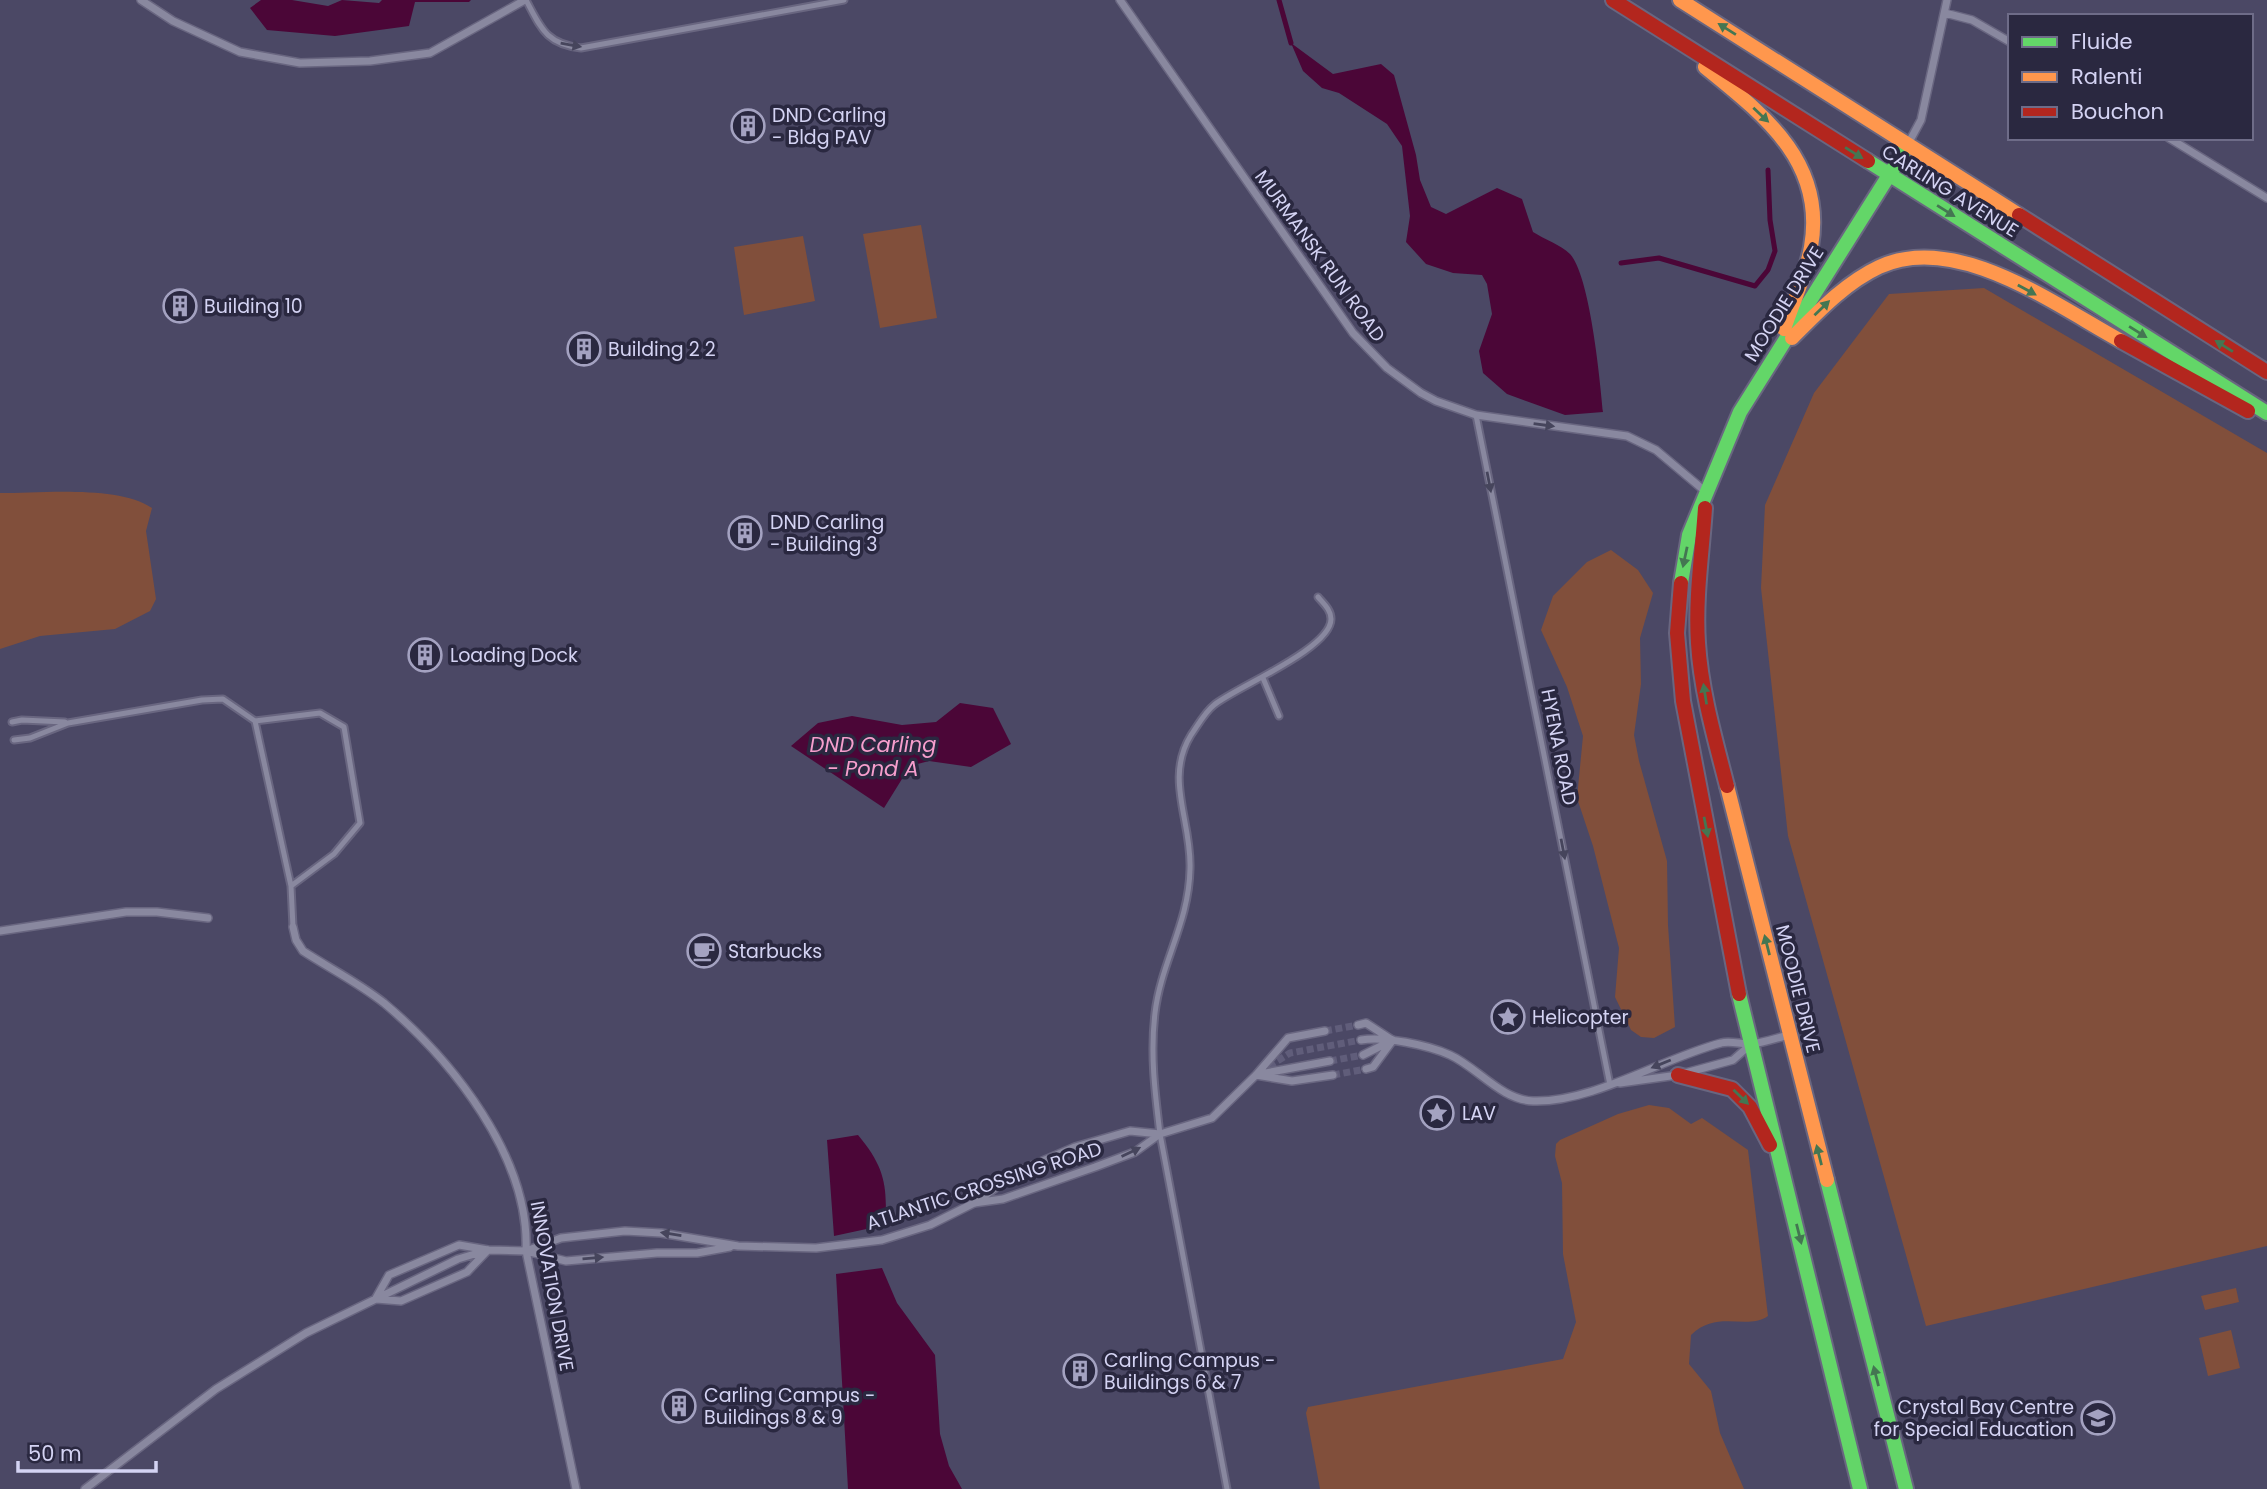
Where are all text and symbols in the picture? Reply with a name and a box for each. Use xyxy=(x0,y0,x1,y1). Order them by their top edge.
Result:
legend xyxy=(2008,14,2253,140)
one-way arrow xyxy=(1717,23,1736,36)
text: Fluide xyxy=(2071,27,2133,56)
one-way arrow xyxy=(560,40,582,51)
text: Ralenti xyxy=(2071,62,2142,91)
text: Bouchon xyxy=(2071,97,2164,126)
place label: DND Carling - Bldg PAV xyxy=(772,102,886,151)
one-way arrow xyxy=(1752,106,1769,122)
building icon: DND Carling - Bldg PAV xyxy=(729,107,767,145)
street label: CARLING AVENUE xyxy=(1877,138,2023,244)
one-way arrow xyxy=(1845,146,1863,160)
street label: MURMANSK RUN ROAD xyxy=(1248,165,1392,347)
one-way arrow xyxy=(1936,205,1955,218)
street label: MOODIE DRIVE xyxy=(1738,241,1830,367)
one-way arrow xyxy=(2017,284,2037,296)
building icon: Building 10 xyxy=(161,287,199,325)
place label: Building 10 xyxy=(204,293,303,320)
one-way arrow xyxy=(1813,301,1830,317)
one-way arrow xyxy=(2129,326,2148,339)
building icon: Building 2 2 xyxy=(565,330,603,368)
place label: Building 2 2 xyxy=(608,336,716,363)
one-way arrow xyxy=(2215,340,2234,353)
one-way arrow xyxy=(1533,419,1555,430)
one-way arrow xyxy=(1484,471,1495,493)
place label: DND Carling - Building 3 xyxy=(770,509,884,558)
building icon: DND Carling - Building 3 xyxy=(726,514,764,552)
one-way arrow xyxy=(1679,546,1690,568)
building icon: Loading Dock xyxy=(406,636,444,674)
place label: Loading Dock xyxy=(450,642,578,669)
one-way arrow xyxy=(1699,683,1710,705)
street label: HYENA ROAD xyxy=(1534,687,1584,807)
water label: DND Carling - Pond A xyxy=(810,730,936,783)
one-way arrow xyxy=(1701,816,1712,838)
one-way arrow xyxy=(1558,838,1569,860)
street label: MOODIE DRIVE xyxy=(1769,922,1827,1056)
cafe icon: Starbucks xyxy=(685,932,723,970)
one-way arrow xyxy=(1761,933,1772,955)
place label: Starbucks xyxy=(728,938,822,965)
place icon: Helicopter xyxy=(1489,998,1527,1036)
place label: Helicopter xyxy=(1532,1004,1629,1031)
one-way arrow xyxy=(1651,1058,1672,1069)
one-way arrow xyxy=(1732,1089,1749,1105)
place icon: LAV xyxy=(1418,1094,1456,1132)
place label: LAV xyxy=(1462,1100,1496,1127)
street label: ATLANTIC CROSSING ROAD xyxy=(863,1135,1105,1237)
one-way arrow xyxy=(1813,1144,1824,1166)
one-way arrow xyxy=(1122,1146,1142,1158)
street label: INNOVATION DRIVE xyxy=(524,1199,580,1373)
one-way arrow xyxy=(1794,1223,1805,1245)
one-way arrow xyxy=(660,1228,682,1239)
one-way arrow xyxy=(582,1252,604,1263)
place label: Carling Campus - Buildings 6 & 7 xyxy=(1104,1347,1276,1396)
building icon: Carling Campus - Buildings 6 & 7 xyxy=(1061,1352,1099,1390)
one-way arrow xyxy=(1870,1365,1881,1387)
place label: Carling Campus - Buildings 8 & 9 xyxy=(704,1382,876,1431)
building icon: Carling Campus - Buildings 8 & 9 xyxy=(660,1387,698,1425)
place label: Crystal Bay Centre for Special Education xyxy=(1874,1394,2074,1443)
school or university icon: Crystal Bay Centre for Special Education xyxy=(2079,1399,2117,1437)
scale bar xyxy=(18,1430,156,1474)
text: 50 m xyxy=(28,1439,82,1468)

